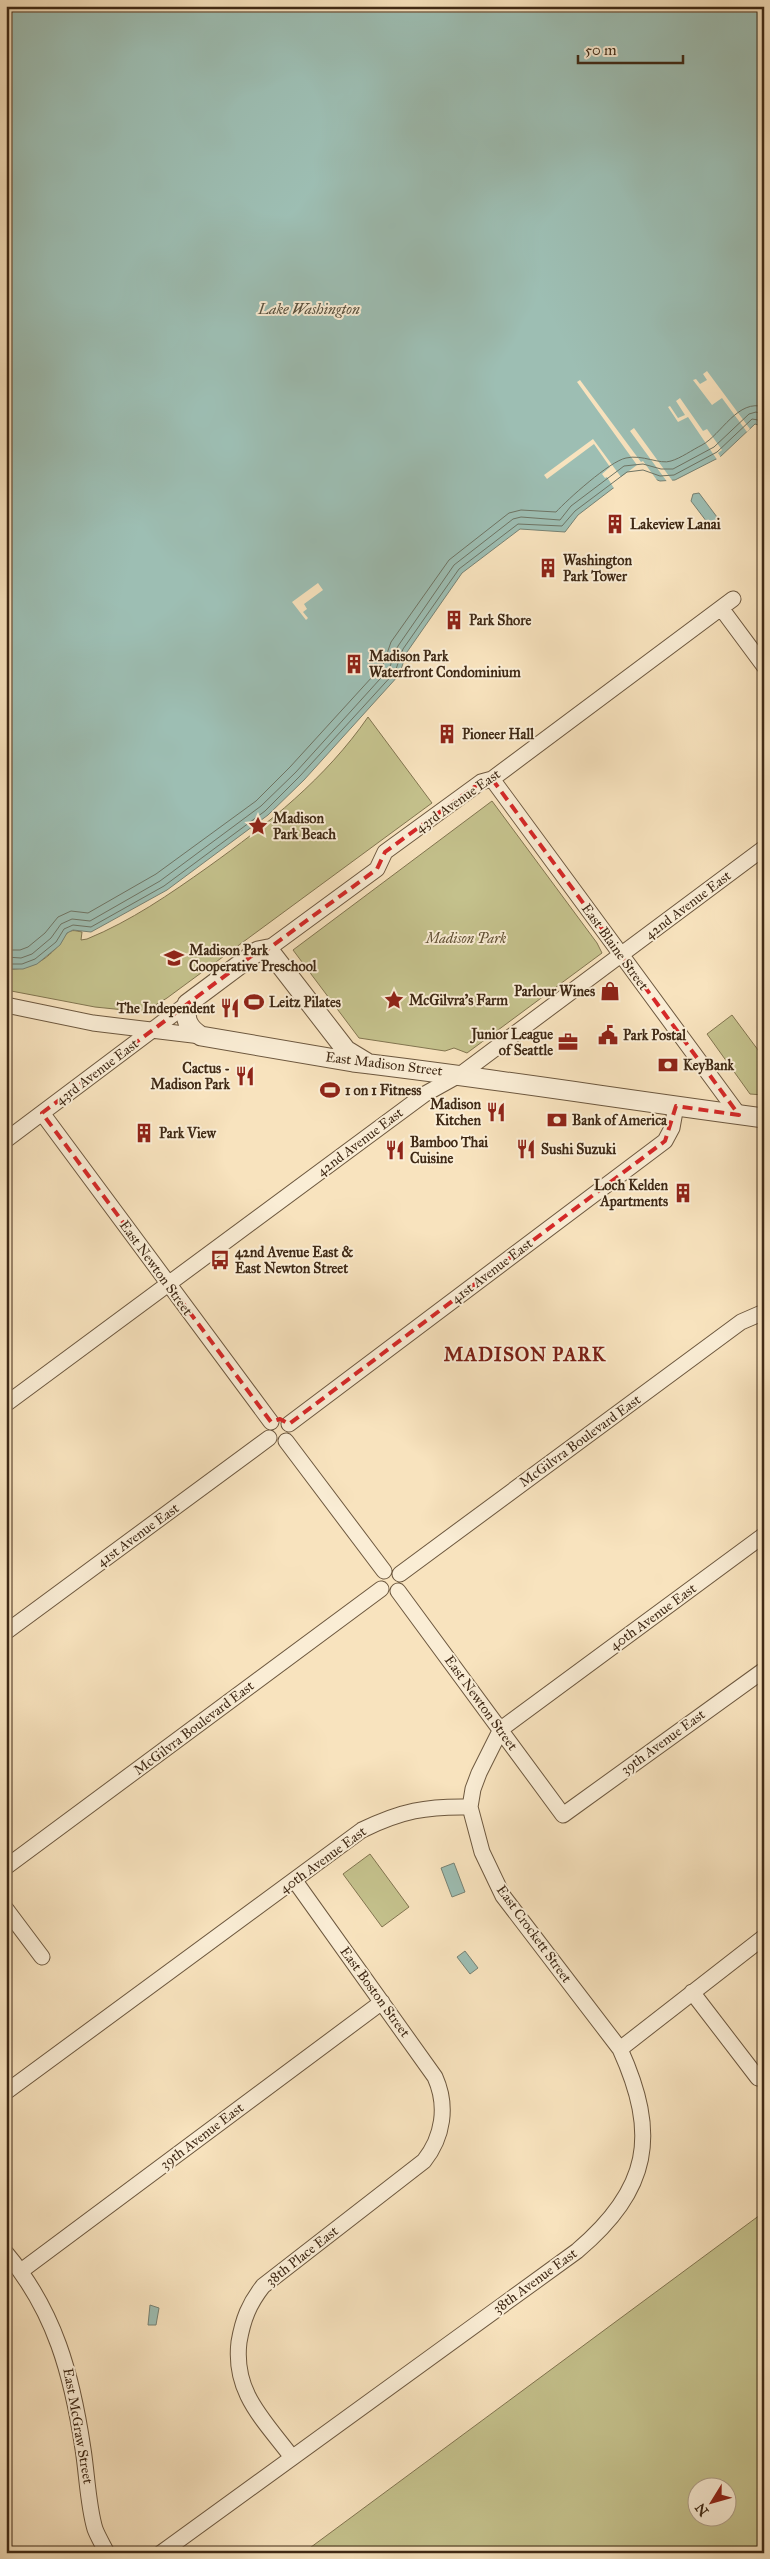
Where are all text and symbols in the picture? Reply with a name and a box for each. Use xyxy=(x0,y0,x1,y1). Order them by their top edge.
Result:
scale bar xyxy=(578,32,682,64)
text: 50 m xyxy=(585,41,617,59)
water label: Lake Washington xyxy=(257,300,360,318)
building icon: Lakeview Lanai xyxy=(604,513,626,535)
place label: Lakeview Lanai xyxy=(630,516,721,533)
place label: Washington Park Tower xyxy=(563,552,632,585)
building icon: Washington Park Tower xyxy=(537,557,559,579)
building icon: Park Shore xyxy=(443,609,465,631)
place label: Park Shore xyxy=(469,612,531,629)
place label: Madison Park Waterfront Condominium xyxy=(369,648,521,681)
building icon: Madison Park Waterfront Condominium xyxy=(343,653,365,675)
building icon: Pioneer Hall xyxy=(436,723,458,745)
place label: Pioneer Hall xyxy=(462,726,535,743)
street label: 43rd Avenue East xyxy=(412,765,504,837)
place label: Madison Park Beach xyxy=(273,810,336,843)
place icon: Madison Park Beach xyxy=(247,815,269,837)
street label: 42nd Avenue East xyxy=(642,867,734,943)
street label: East Blaine Street xyxy=(578,900,652,994)
park label: Madison Park xyxy=(424,930,507,947)
place label: Madison Park Cooperative Preschool xyxy=(189,942,318,976)
school or university icon: Madison Park Cooperative Preschool xyxy=(163,947,185,969)
shop icon: Parlour Wines xyxy=(599,980,621,1002)
place label: Parlour Wines xyxy=(514,983,595,1000)
place icon: McGilvra's Farm xyxy=(383,989,405,1011)
sports icon: Leitz Pilates xyxy=(243,991,265,1013)
place label: McGilvra's Farm xyxy=(409,992,508,1009)
place label: Leitz Pilates xyxy=(269,994,341,1011)
restaurant icon: The Independent xyxy=(219,997,241,1019)
place label: The Independent xyxy=(116,1000,215,1018)
public building icon: Park Postal xyxy=(597,1024,619,1046)
place label: Junior League of Seattle xyxy=(469,1026,553,1059)
place label: Park Postal xyxy=(623,1027,687,1044)
office icon: Junior League of Seattle xyxy=(557,1031,579,1053)
street label: 43rd Avenue East xyxy=(52,1035,142,1109)
street label: East Madison Street xyxy=(324,1048,444,1080)
bank icon: KeyBank xyxy=(657,1054,679,1076)
place label: KeyBank xyxy=(683,1057,735,1075)
place label: Cactus - Madison Park xyxy=(151,1060,230,1093)
restaurant icon: Cactus - Madison Park xyxy=(234,1065,256,1087)
sports icon: 1 on 1 Fitness xyxy=(319,1079,341,1101)
place label: 1 on 1 Fitness xyxy=(345,1082,421,1099)
place label: Madison Kitchen xyxy=(430,1096,481,1129)
restaurant icon: Madison Kitchen xyxy=(485,1101,507,1123)
street label: 42nd Avenue East xyxy=(314,1104,406,1180)
bank icon: Bank of America xyxy=(546,1109,568,1131)
place label: Bank of America xyxy=(572,1112,668,1129)
building icon: Park View xyxy=(133,1122,155,1144)
place label: Park View xyxy=(159,1125,217,1142)
place label: Bamboo Thai Cuisine xyxy=(410,1134,488,1167)
restaurant icon: Sushi Suzuki xyxy=(515,1138,537,1160)
restaurant icon: Bamboo Thai Cuisine xyxy=(384,1139,406,1161)
place label: Sushi Suzuki xyxy=(541,1141,616,1158)
place label: Loch Kelden Apartments xyxy=(594,1177,668,1211)
building icon: Loch Kelden Apartments xyxy=(672,1182,694,1204)
street label: East Newton Street xyxy=(116,1217,196,1319)
street label: 41st Avenue East xyxy=(448,1235,536,1307)
place label: 42nd Avenue East & East Newton Street xyxy=(235,1244,353,1277)
bus stop icon: 42nd Avenue East & East Newton Street xyxy=(209,1249,231,1271)
district label: MADISON PARK xyxy=(444,1343,607,1366)
street label: McGilvra Boulevard East xyxy=(516,1391,644,1491)
street label: 41st Avenue East xyxy=(94,1499,182,1571)
street label: 40th Avenue East xyxy=(606,1580,700,1654)
street label: East Newton Street xyxy=(441,1652,521,1754)
street label: McGilvra Boulevard East xyxy=(131,1677,257,1779)
street label: 39th Avenue East xyxy=(618,1706,708,1778)
street label: 40th Avenue East xyxy=(276,1823,370,1897)
street label: East Crockett Street xyxy=(493,1882,575,1986)
street label: East Boston Street xyxy=(336,1943,414,2041)
street label: 39th Avenue East xyxy=(157,2099,247,2173)
street label: 38th Place East xyxy=(262,2222,342,2290)
street label: 38th Avenue East xyxy=(490,2245,580,2317)
street label: East McGraw Street xyxy=(59,2367,97,2485)
north arrow xyxy=(688,2476,738,2526)
text: N xyxy=(692,2500,712,2519)

